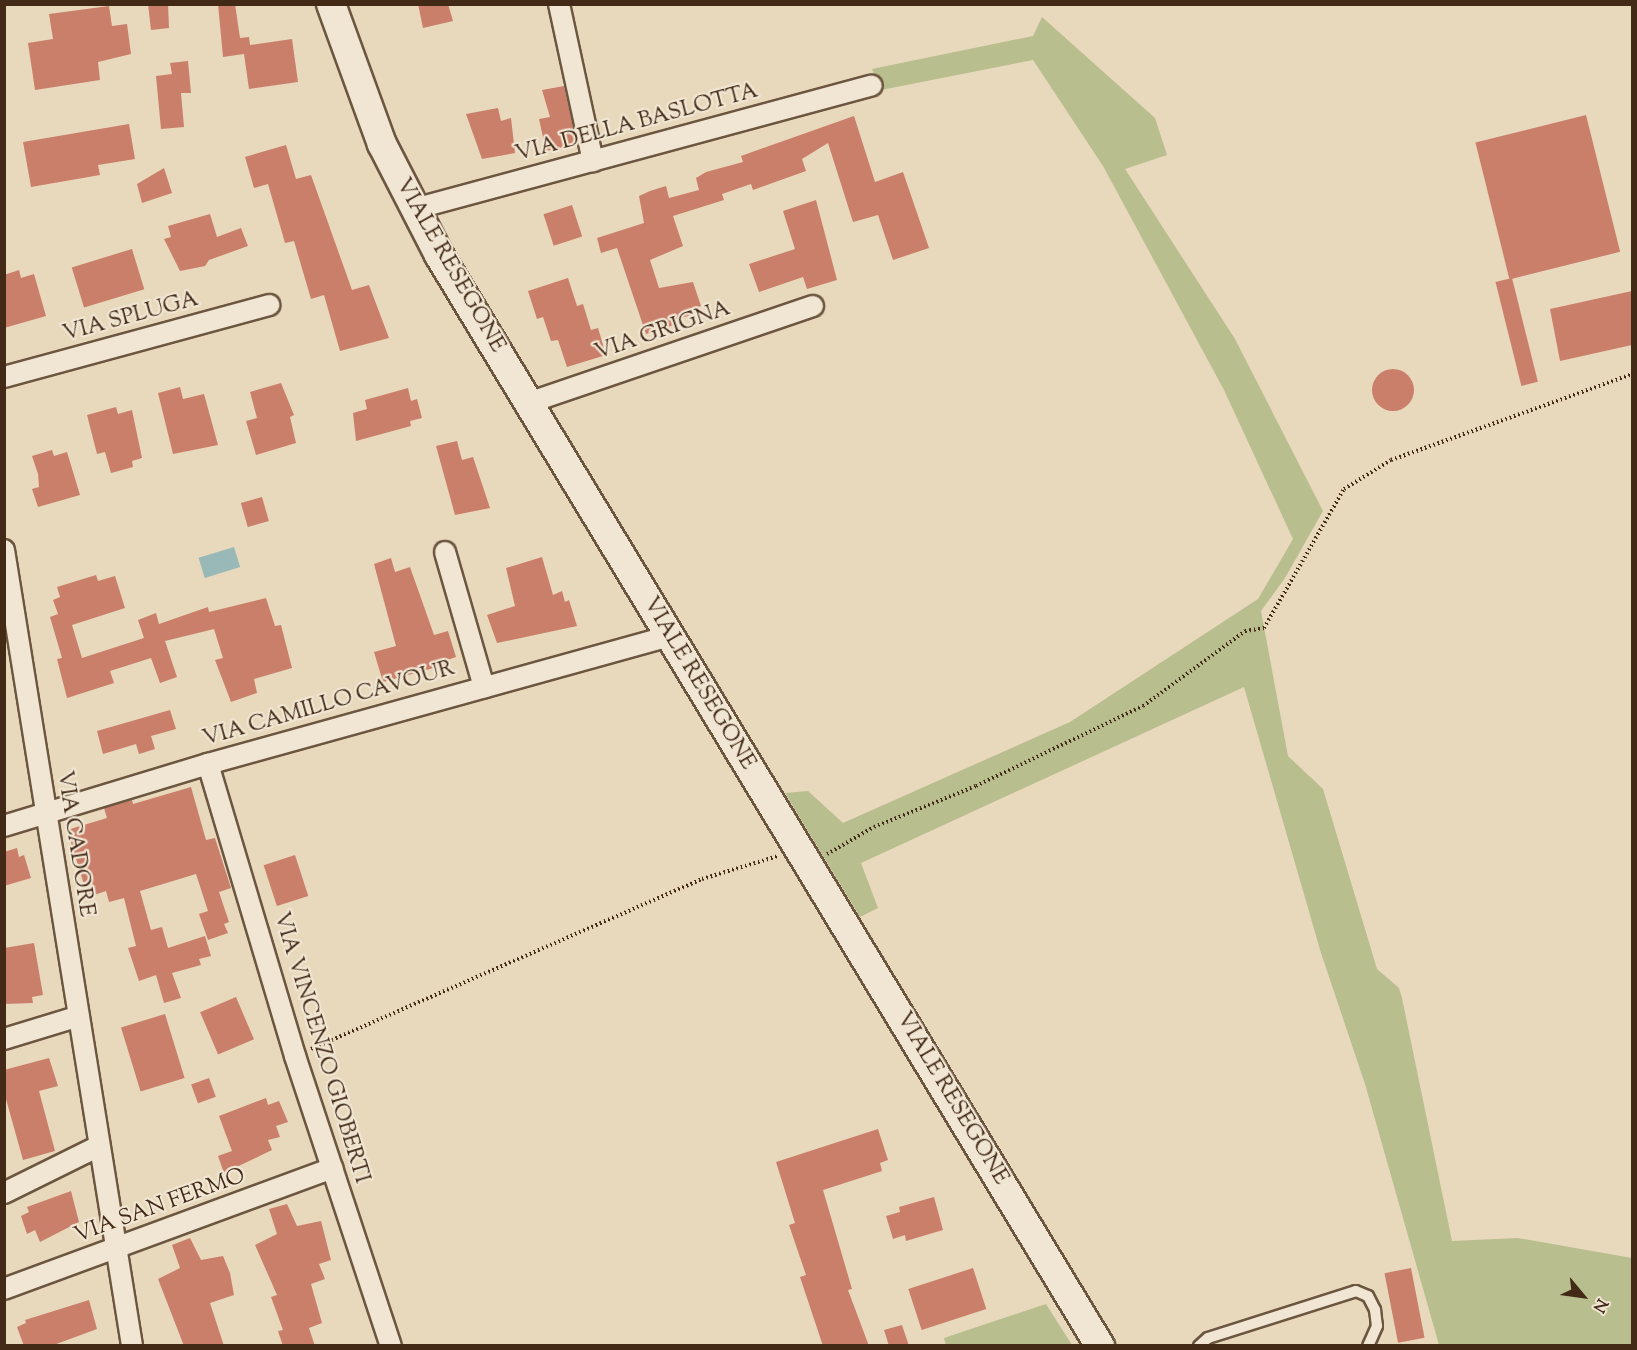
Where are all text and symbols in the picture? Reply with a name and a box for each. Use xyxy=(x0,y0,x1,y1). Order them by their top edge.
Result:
street label: VIA DELLA BASLOTTA xyxy=(513,79,761,169)
street label: VIALE RESEGONE xyxy=(388,174,510,358)
street label: VIA SPLUGA xyxy=(60,287,202,349)
street label: VIA GRIGNA xyxy=(592,296,734,368)
street label: VIALE RESEGONE xyxy=(636,593,760,775)
street label: VIA CAMILLO CAVOUR xyxy=(200,656,458,754)
street label: VIA CADORE xyxy=(49,769,99,919)
street label: VIA VINCENZO GIOBERTI xyxy=(266,909,374,1187)
street label: VIALE RESEGONE xyxy=(889,1008,1013,1190)
street label: VIA SAN FERMO xyxy=(71,1164,249,1250)
north arrow xyxy=(1553,1266,1613,1326)
text: N xyxy=(1586,1294,1612,1316)

